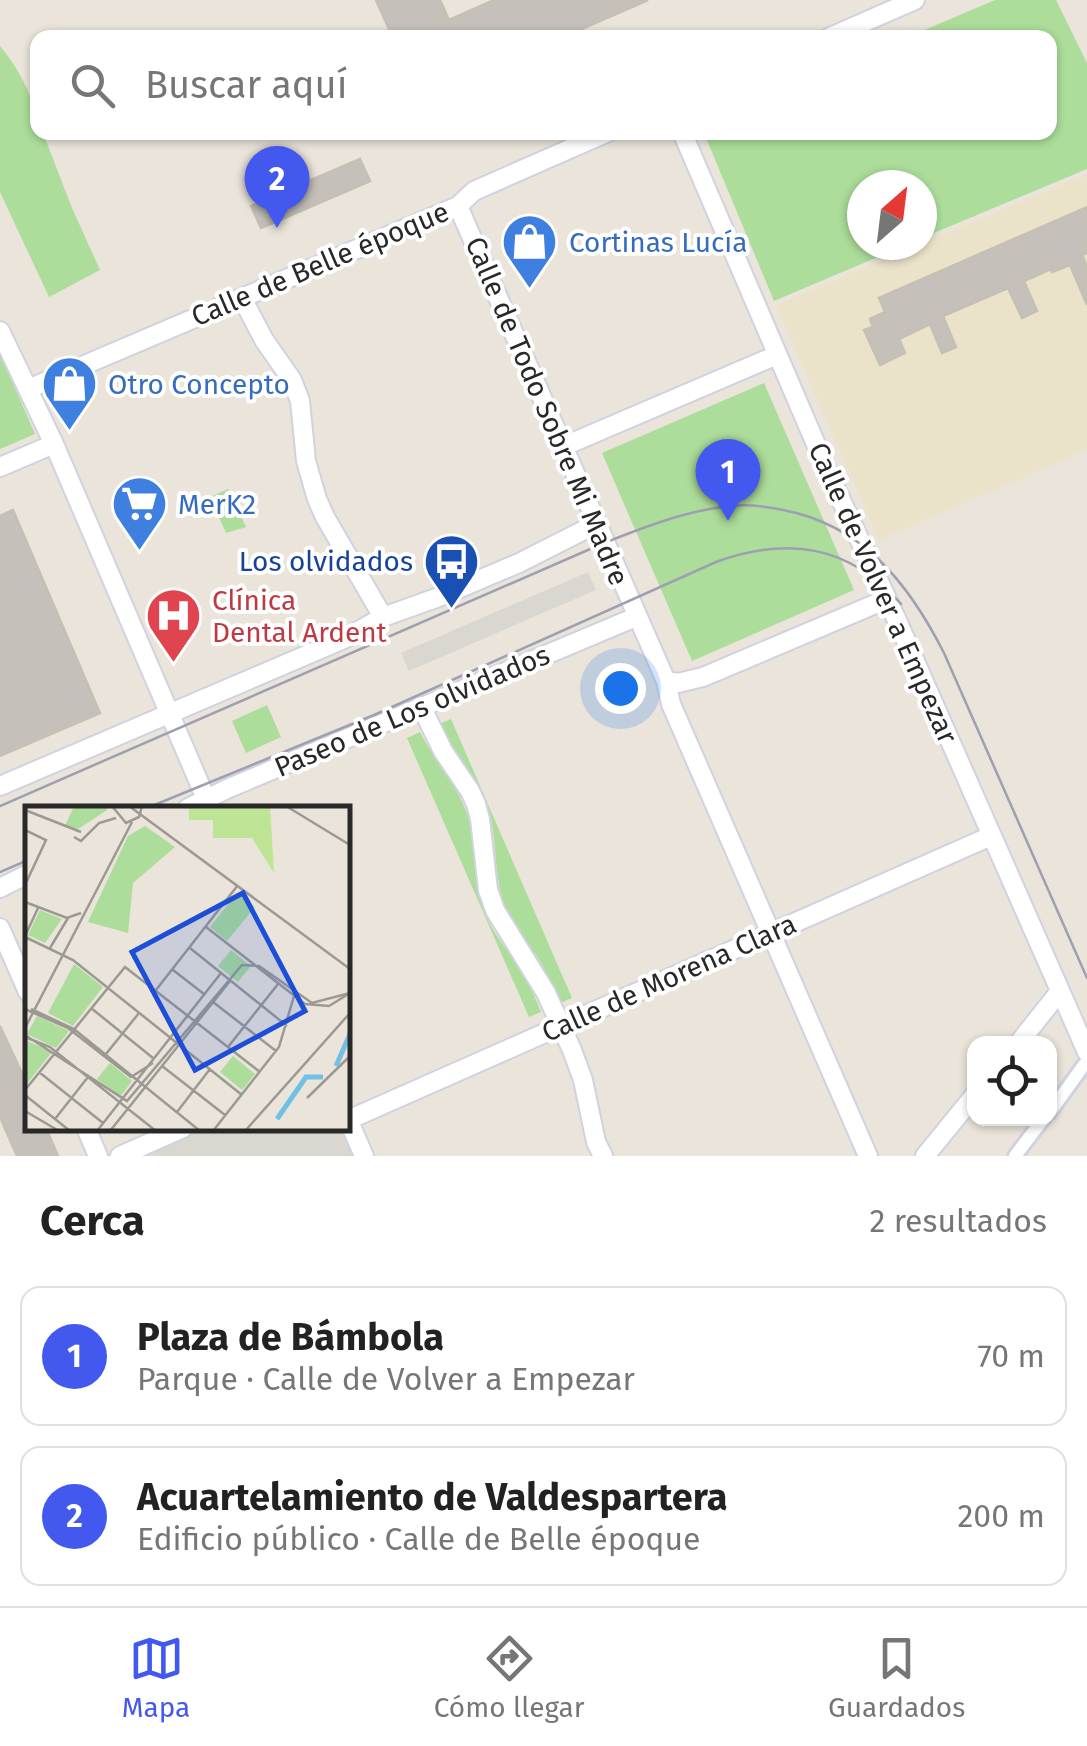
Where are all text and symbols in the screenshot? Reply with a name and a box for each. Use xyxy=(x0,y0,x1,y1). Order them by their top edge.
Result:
search box xyxy=(30,30,1057,140)
icon: search xyxy=(65,58,120,113)
text: Buscar aquí xyxy=(145,62,347,108)
pin: 2 xyxy=(244,146,310,228)
north arrow xyxy=(847,170,937,260)
street label: Calle de Belle époque xyxy=(186,195,454,333)
shop icon: Cortinas Lucía xyxy=(500,212,560,291)
place label: Cortinas Lucía xyxy=(569,226,747,259)
street label: Calle de Todo Sobre Mi Madre xyxy=(458,232,636,590)
shop icon: Otro Concepto xyxy=(39,354,99,433)
place label: Otro Concepto xyxy=(108,368,290,401)
street label: Calle de Volver a Empezar xyxy=(802,437,964,749)
pin: 1 xyxy=(696,438,760,521)
supermarket icon: MerK2 xyxy=(109,474,169,553)
place label: MerK2 xyxy=(178,488,256,521)
bus stop icon: Los olvidados xyxy=(422,531,482,610)
place label: Los olvidados xyxy=(239,545,413,578)
place label: Clínica Dental Ardent xyxy=(212,584,388,649)
hospital icon: Clínica Dental Ardent xyxy=(143,586,203,665)
street label: Paseo de Los olvidados xyxy=(270,638,554,784)
your location xyxy=(595,663,646,714)
inset map xyxy=(25,806,350,1131)
street label: Calle de Morena Clara xyxy=(537,907,801,1049)
map controls xyxy=(967,1036,1057,1126)
button: locate xyxy=(967,1036,1057,1126)
text: Cerca xyxy=(40,1196,145,1246)
text: 2 resultados xyxy=(869,1202,1047,1240)
text: Plaza de Bámbola xyxy=(137,1314,444,1360)
text: 1 xyxy=(67,1337,82,1375)
text: 70 m xyxy=(977,1337,1045,1375)
text: Parque · Calle de Volver a Empezar xyxy=(137,1360,635,1398)
text: Acuartelamiento de Valdespartera xyxy=(137,1474,727,1520)
text: 2 xyxy=(66,1497,83,1535)
text: 200 m xyxy=(958,1497,1045,1535)
text: Edificio público · Calle de Belle époque xyxy=(137,1520,701,1558)
tab: Mapa xyxy=(122,1631,190,1724)
tab: Cómo llegar xyxy=(434,1631,585,1724)
tab: Guardados xyxy=(828,1631,965,1724)

